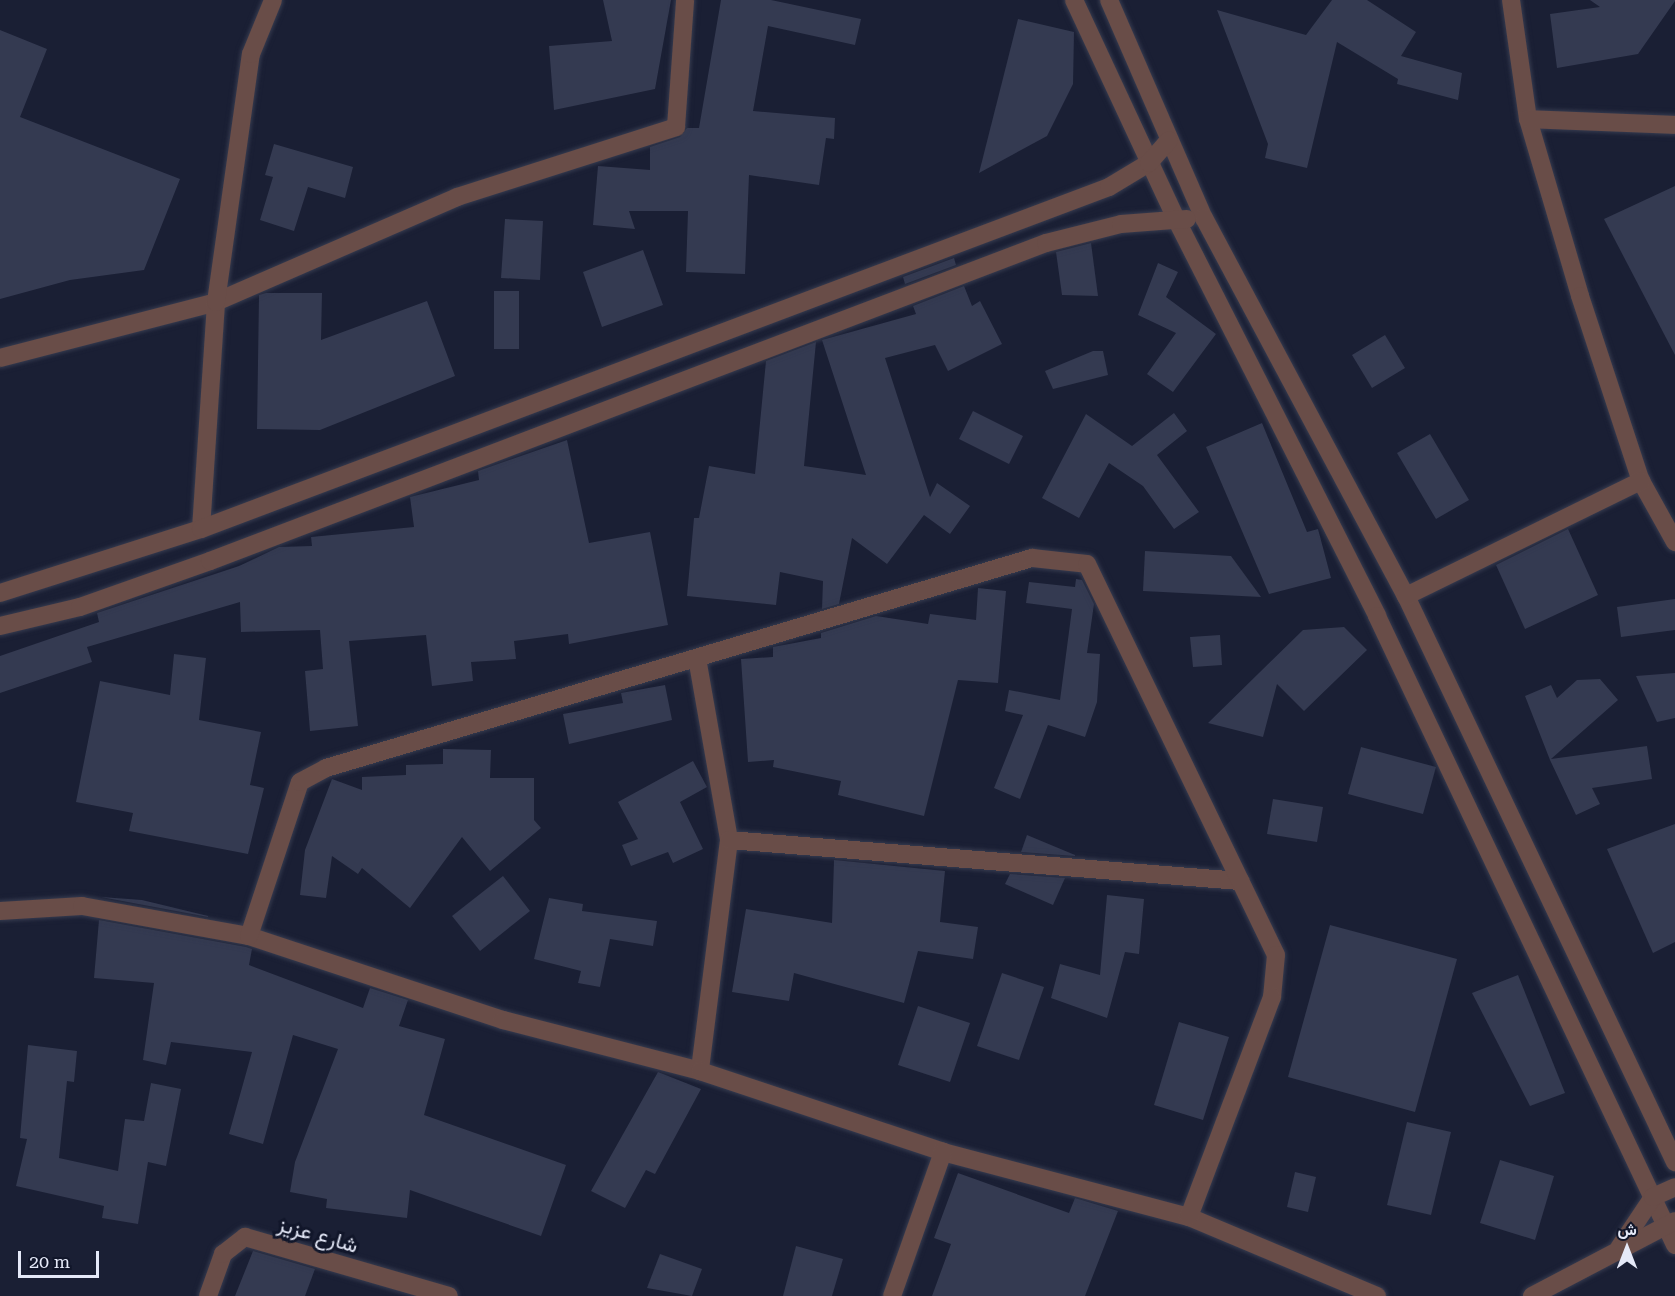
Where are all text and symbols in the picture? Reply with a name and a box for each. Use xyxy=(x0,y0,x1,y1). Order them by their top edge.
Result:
street label: شارع عزيز xyxy=(275,1212,361,1258)
north arrow xyxy=(1597,1218,1657,1278)
text: ش xyxy=(1617,1220,1637,1239)
scale bar xyxy=(21,1239,102,1277)
text: 20 m xyxy=(29,1251,70,1272)

